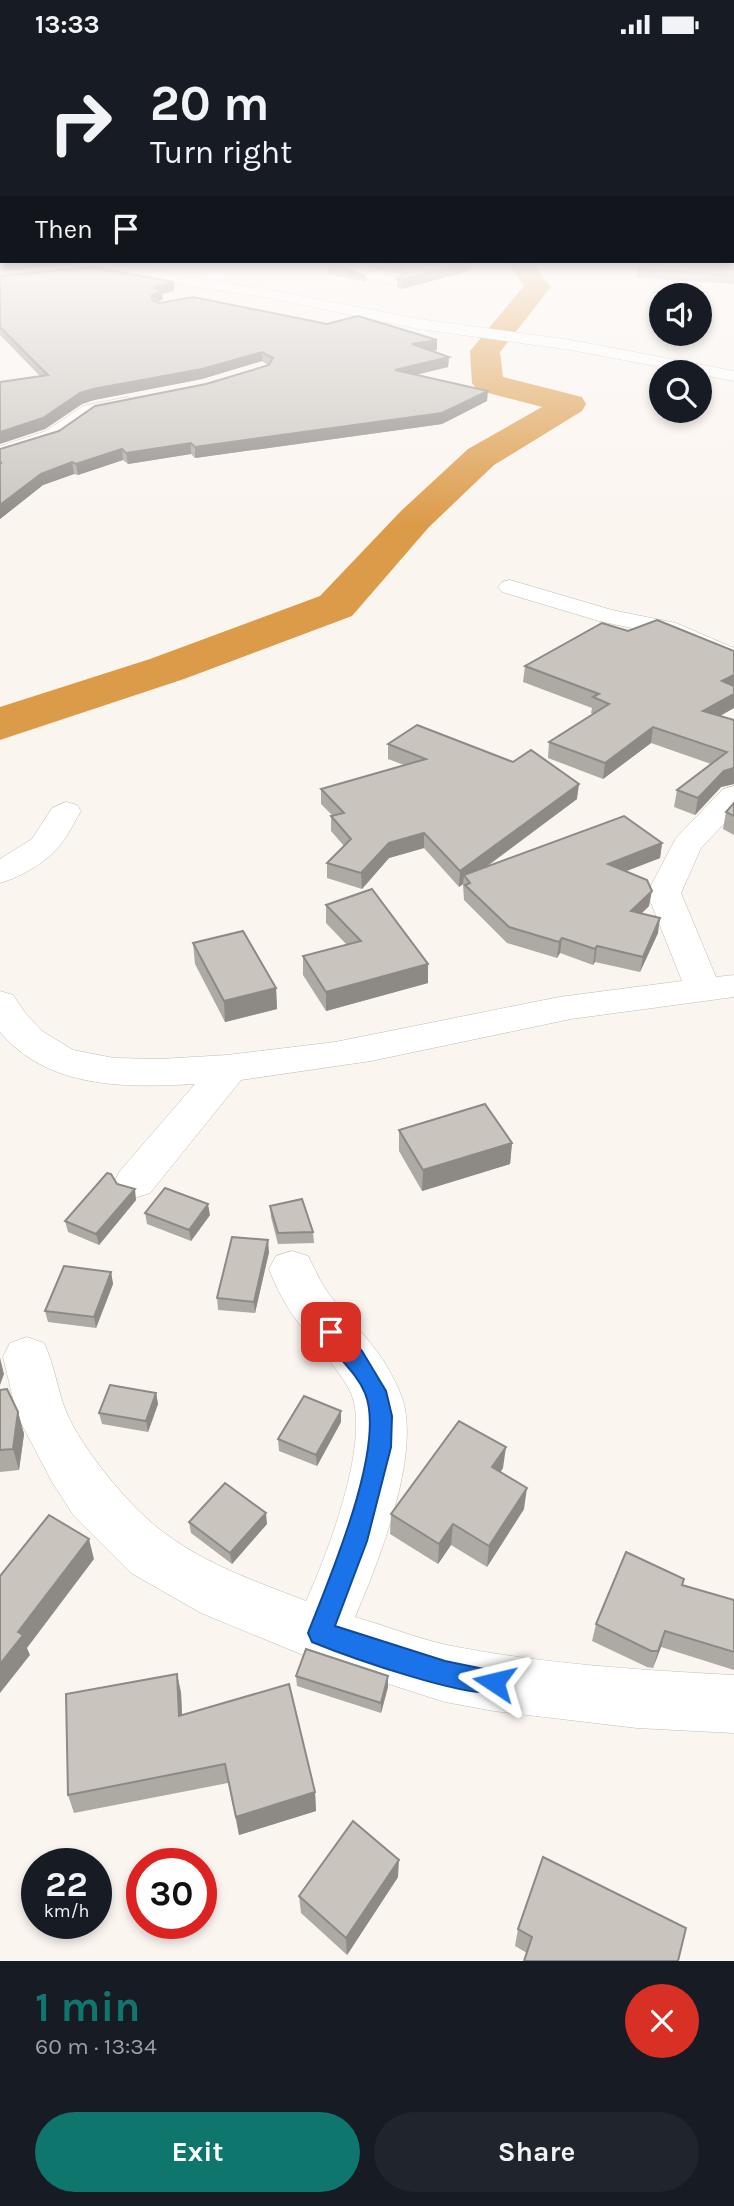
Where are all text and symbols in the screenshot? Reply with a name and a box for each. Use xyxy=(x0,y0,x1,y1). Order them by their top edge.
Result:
text: 13:33 xyxy=(35,9,100,40)
text: 20 m xyxy=(150,75,270,132)
icon: right xyxy=(35,77,126,168)
text: Turn right xyxy=(150,134,292,171)
icon: arrive xyxy=(107,210,145,248)
text: Then xyxy=(35,214,93,245)
map controls xyxy=(649,283,712,423)
button: sound xyxy=(649,283,712,346)
button: search xyxy=(649,360,712,423)
pin xyxy=(301,1302,361,1362)
icon: arrive xyxy=(312,1313,350,1351)
position arrow xyxy=(457,1645,531,1719)
speed limit sign: 30 xyxy=(126,1848,217,1939)
text: 22 xyxy=(45,1864,88,1905)
text: km/h xyxy=(44,1900,89,1922)
text: 1 min xyxy=(35,1982,140,2032)
button: close xyxy=(625,1984,699,2058)
text: 60 m · 13:34 xyxy=(35,2033,157,2060)
button: Exit xyxy=(35,2112,360,2192)
button: Share xyxy=(374,2112,699,2192)

